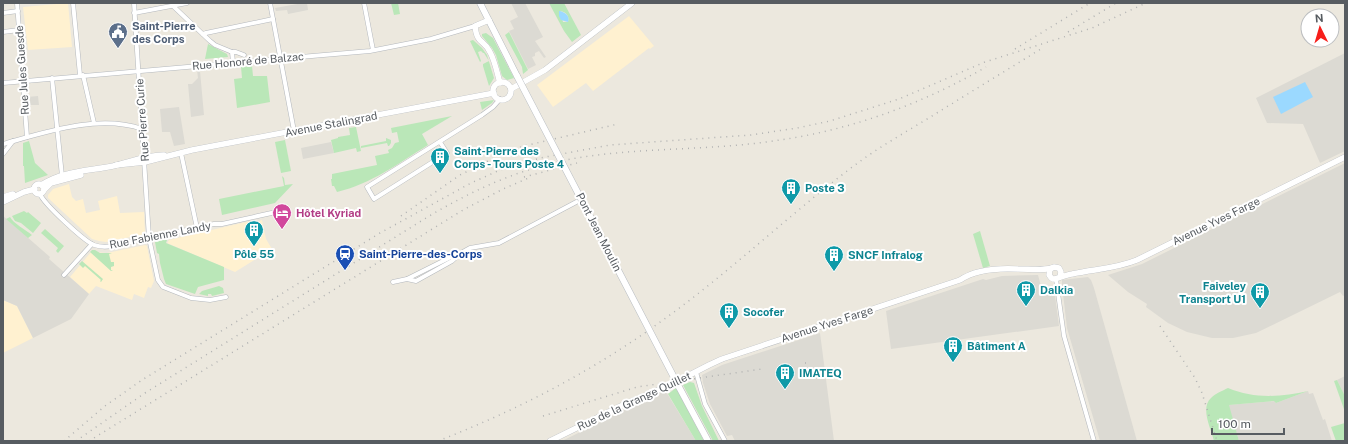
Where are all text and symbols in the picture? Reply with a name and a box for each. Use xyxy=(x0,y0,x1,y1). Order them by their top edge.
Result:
north arrow xyxy=(1300,8,1340,48)
text: N xyxy=(1314,12,1324,24)
place label: Saint-Pierre des Corps xyxy=(132,20,196,45)
public building icon: Saint-Pierre des Corps xyxy=(107,21,129,49)
street label: Rue Jules Guesde xyxy=(13,25,31,115)
street label: Rue Honoré de Balzac xyxy=(192,50,304,72)
street label: Rue Pierre Curie xyxy=(133,78,151,162)
street label: Avenue Stalingrad xyxy=(284,109,378,139)
place label: Saint-Pierre des Corps - Tours Poste 4 xyxy=(454,145,564,170)
building icon: Saint-Pierre des Corps - Tours Poste 4 xyxy=(429,146,451,174)
building icon: Poste 3 xyxy=(780,177,802,205)
place label: Poste 3 xyxy=(805,182,845,194)
street label: Pont Jean Moulin xyxy=(574,191,624,273)
street label: Avenue Yves Farge xyxy=(1170,195,1262,247)
hotel icon: Hôtel Kyriad xyxy=(271,202,293,230)
place label: Hôtel Kyriad xyxy=(296,207,361,219)
street label: Rue Fabienne Landy xyxy=(108,219,212,251)
building icon: Pôle 55 xyxy=(243,219,265,247)
station icon: Saint-Pierre-des-Corps xyxy=(334,243,356,271)
building icon: SNCF Infralog xyxy=(823,244,845,272)
place label: Pôle 55 xyxy=(234,248,274,260)
place label: Saint-Pierre-des-Corps xyxy=(359,248,482,260)
place label: SNCF Infralog xyxy=(848,249,923,261)
building icon: Dalkia xyxy=(1015,279,1037,307)
place label: Faiveley Transport U1 xyxy=(1179,280,1247,305)
building icon: Faiveley Transport U1 xyxy=(1249,281,1271,309)
place label: Dalkia xyxy=(1040,284,1073,296)
building icon: Socofer xyxy=(718,301,740,329)
street label: Avenue Yves Farge xyxy=(780,303,874,345)
place label: Socofer xyxy=(743,306,785,318)
building icon: Bâtiment A xyxy=(942,335,964,363)
place label: Bâtiment A xyxy=(967,340,1026,352)
building icon: IMATEQ xyxy=(774,362,796,390)
place label: IMATEQ xyxy=(799,367,842,379)
street label: Rue de la Grange Quillet xyxy=(575,369,693,433)
scale bar xyxy=(1212,410,1284,436)
text: 100 m xyxy=(1218,417,1251,431)

